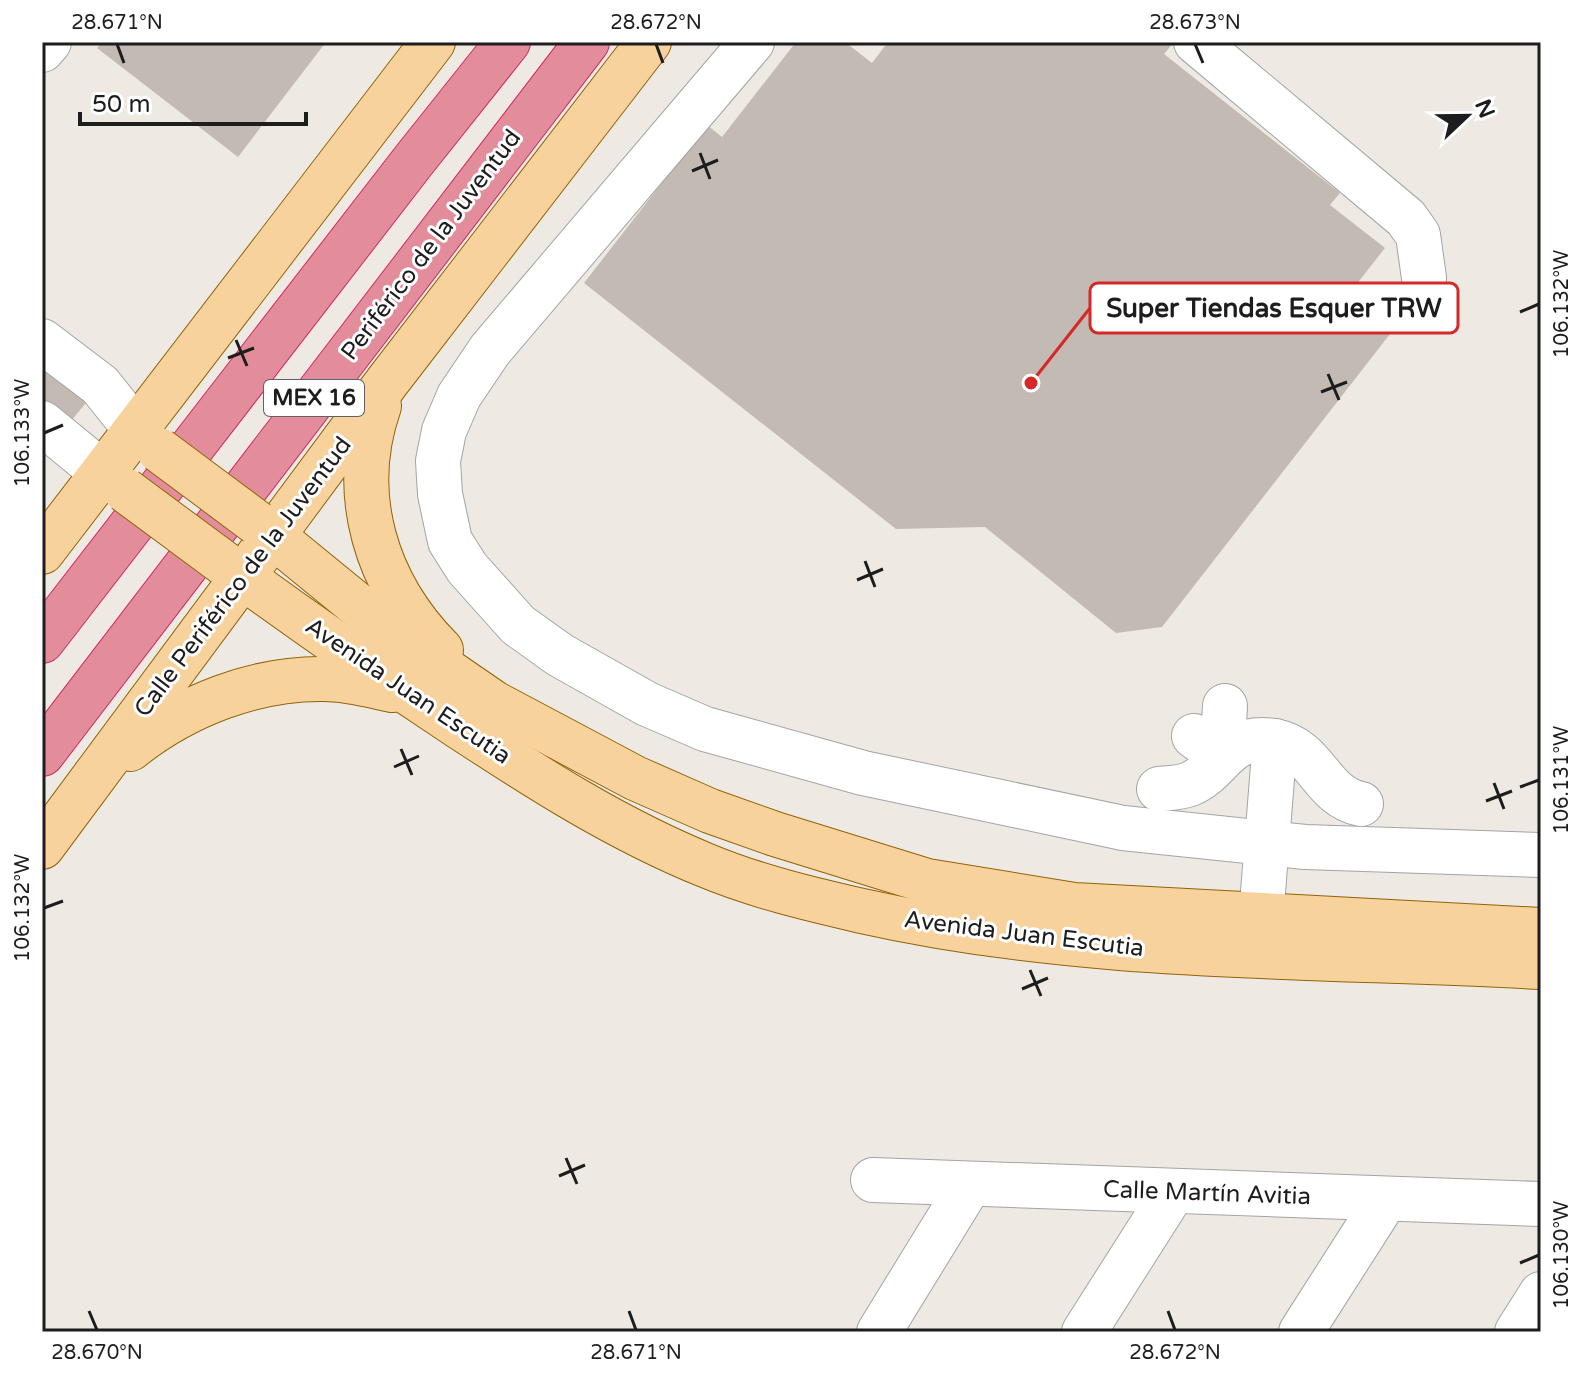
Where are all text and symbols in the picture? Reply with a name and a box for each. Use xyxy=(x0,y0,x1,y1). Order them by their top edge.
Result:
text: 28.671°N xyxy=(71,11,163,35)
text: 28.672°N xyxy=(610,11,702,35)
text: 28.673°N xyxy=(1149,11,1241,35)
scale bar xyxy=(80,76,306,126)
north arrow xyxy=(1427,76,1507,156)
text: 50 m xyxy=(92,90,150,119)
text: N xyxy=(1469,96,1500,122)
street label: Periférico de la Juventud xyxy=(335,124,527,366)
text: 106.132°W xyxy=(1550,250,1574,358)
callout: Super Tiendas Esquer TRW xyxy=(1090,283,1458,333)
text: Super Tiendas Esquer TRW xyxy=(1106,293,1442,324)
text: 106.133°W xyxy=(11,379,35,487)
road number: MEX 16 xyxy=(264,380,364,416)
street label: Calle Periférico de la Juventud xyxy=(128,431,358,723)
street label: Avenida Juan Escutia xyxy=(300,611,516,771)
text: 106.131°W xyxy=(1550,726,1574,834)
text: 106.132°W xyxy=(11,854,35,962)
street label: Avenida Juan Escutia xyxy=(902,905,1146,963)
street label: Calle Martín Avitia xyxy=(1102,1175,1312,1211)
text: 106.130°W xyxy=(1550,1201,1574,1309)
text: 28.670°N xyxy=(51,1341,143,1365)
text: 28.671°N xyxy=(590,1341,682,1365)
text: 28.672°N xyxy=(1129,1341,1221,1365)

